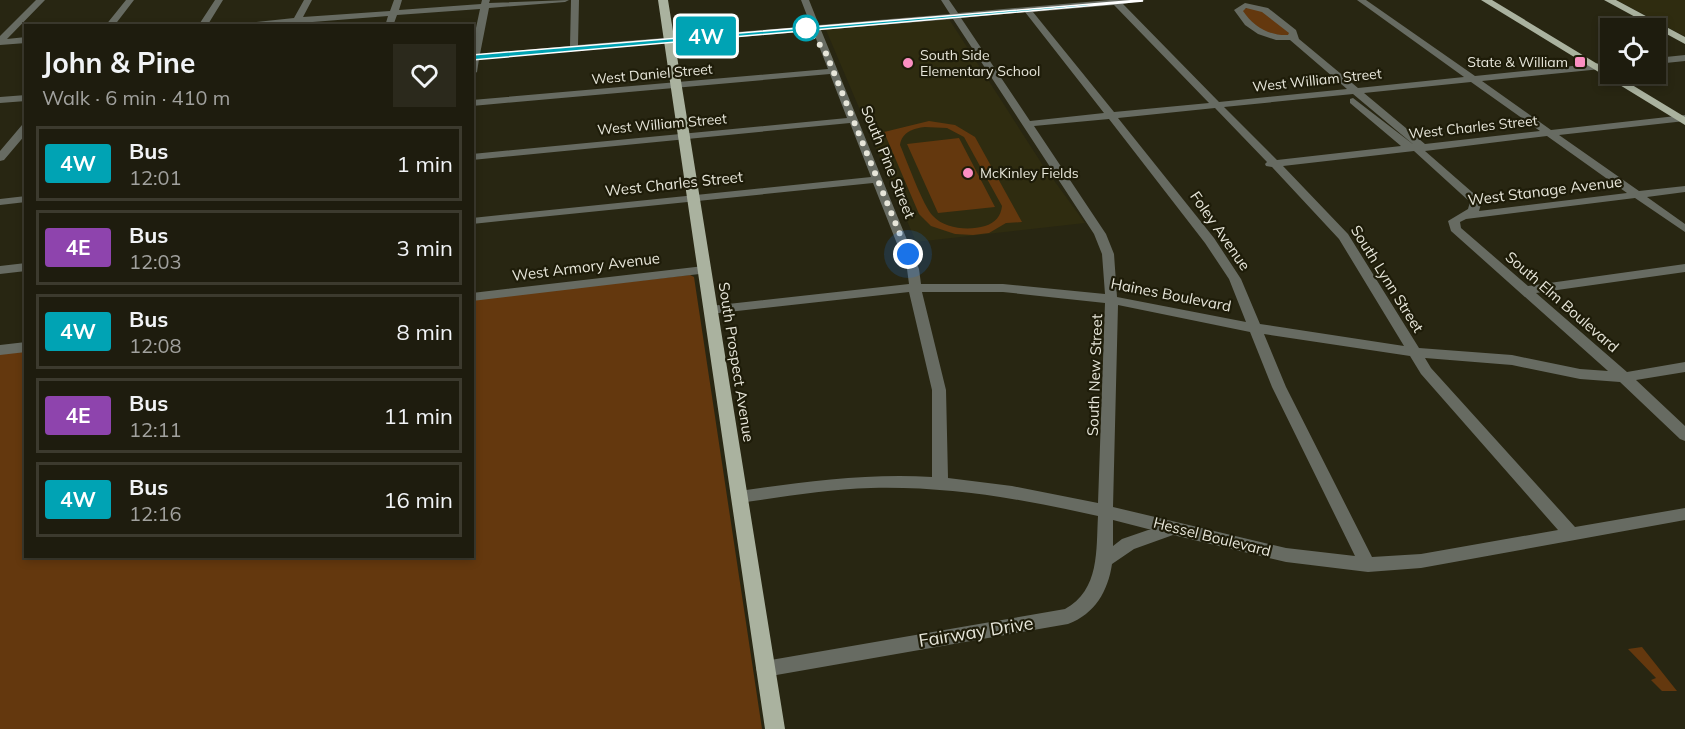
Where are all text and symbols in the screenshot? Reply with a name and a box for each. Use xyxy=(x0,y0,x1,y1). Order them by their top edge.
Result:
unlabelled marker xyxy=(793,15,819,41)
line badge: 4W xyxy=(679,16,733,56)
map controls xyxy=(1600,18,1666,84)
button: locate xyxy=(1600,18,1666,84)
text: 4W xyxy=(688,23,724,49)
button: heart xyxy=(393,44,456,107)
text: John & Pine xyxy=(42,45,195,80)
place label: South Side Elementary School xyxy=(920,46,1040,80)
place label: State & William xyxy=(1467,53,1568,71)
marker: State & William xyxy=(1573,55,1587,69)
marker: South Side Elementary School xyxy=(901,56,915,70)
street label: West Daniel Street xyxy=(591,60,713,88)
street label: West William Street xyxy=(1252,64,1383,96)
text: Walk · 6 min · 410 m xyxy=(42,85,230,110)
street label: South Pine Street xyxy=(857,103,920,221)
street label: West William Street xyxy=(597,109,728,139)
street label: West Charles Street xyxy=(1408,111,1538,143)
text: Bus xyxy=(129,137,168,165)
text: 4W xyxy=(60,150,96,176)
text: 1 min xyxy=(397,150,453,178)
place label: McKinley Fields xyxy=(980,164,1079,182)
text: 12:01 xyxy=(129,165,182,190)
marker: McKinley Fields xyxy=(961,166,975,180)
street label: West Charles Street xyxy=(604,167,744,200)
street label: West Stanage Avenue xyxy=(1467,172,1623,209)
street label: Foley Avenue xyxy=(1186,187,1255,274)
text: Bus xyxy=(129,221,168,249)
street label: South Lynn Street xyxy=(1347,222,1428,336)
text: 4E xyxy=(65,234,91,260)
text: 3 min xyxy=(397,234,453,262)
your location xyxy=(893,239,923,269)
street label: South Elm Boulevard xyxy=(1502,247,1623,356)
street label: West Armory Avenue xyxy=(511,248,661,285)
text: 12:03 xyxy=(129,249,182,274)
street label: Haines Boulevard xyxy=(1109,273,1233,316)
street label: South Prospect Avenue xyxy=(714,281,759,443)
text: Bus xyxy=(129,305,168,333)
street label: South New Street xyxy=(1083,314,1106,436)
text: 4W xyxy=(60,318,96,344)
text: 8 min xyxy=(397,318,453,346)
text: 12:08 xyxy=(129,333,182,358)
text: Bus xyxy=(129,389,168,417)
text: 4E xyxy=(65,402,91,428)
text: 11 min xyxy=(383,402,453,430)
text: 12:11 xyxy=(129,417,182,442)
text: Bus xyxy=(129,473,168,501)
text: 4W xyxy=(60,486,96,512)
text: 16 min xyxy=(383,486,453,514)
text: 12:16 xyxy=(129,501,182,526)
street label: Hessel Boulevard xyxy=(1151,513,1273,560)
street label: Fairway Drive xyxy=(917,611,1035,652)

